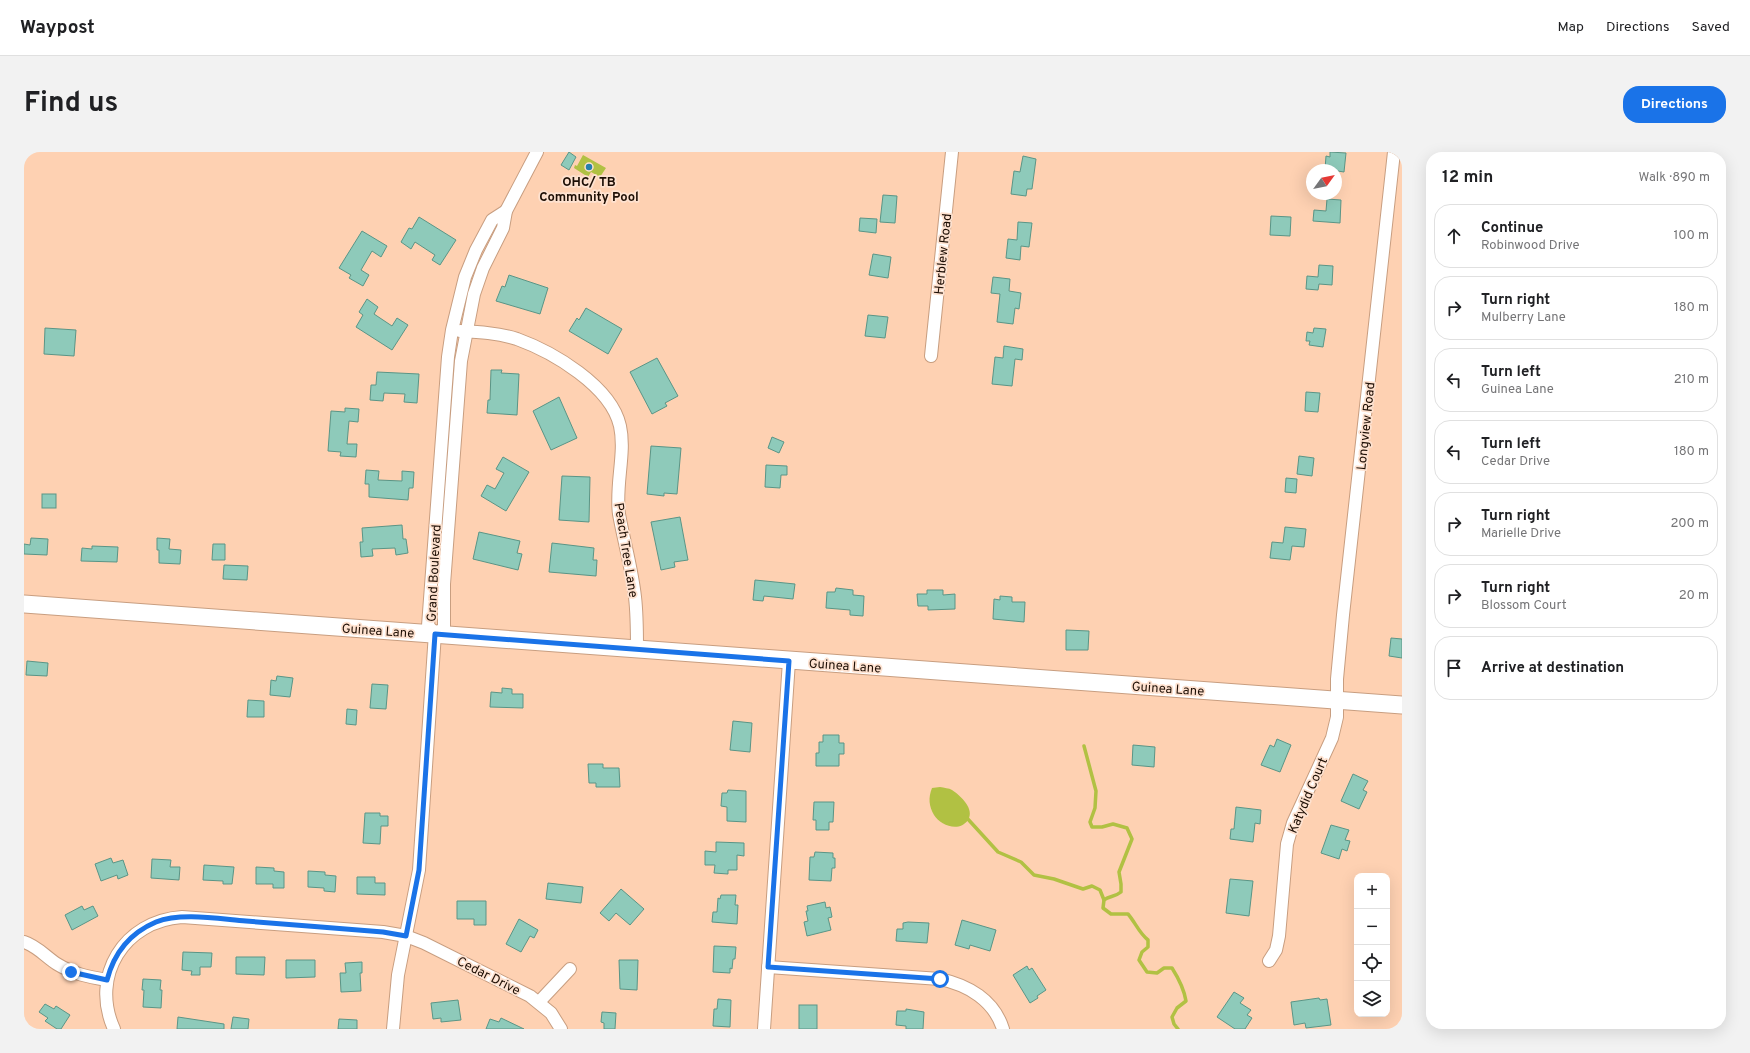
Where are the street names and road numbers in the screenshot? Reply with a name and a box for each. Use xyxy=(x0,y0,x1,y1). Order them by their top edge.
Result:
street label: Herblew Road xyxy=(932,213,956,295)
street label: Longview Road xyxy=(1354,381,1380,471)
street label: Peach Tree Lane xyxy=(610,502,640,599)
street label: Grand Boulevard xyxy=(424,524,446,622)
street label: Guinea Lane xyxy=(341,621,415,643)
street label: Guinea Lane xyxy=(808,656,882,678)
street label: Guinea Lane xyxy=(1131,679,1205,701)
street label: Katydid Court xyxy=(1286,755,1332,836)
street label: Cedar Drive xyxy=(454,954,522,1000)

